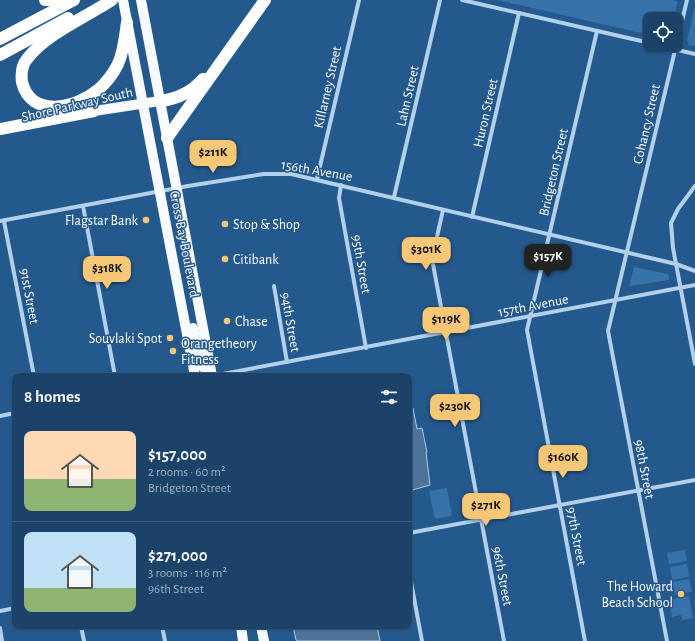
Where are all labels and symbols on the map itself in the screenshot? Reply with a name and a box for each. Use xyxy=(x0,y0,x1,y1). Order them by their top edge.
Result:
street label: Killarney Street xyxy=(312,44,344,130)
street label: Lahn Street xyxy=(394,64,422,128)
street label: Huron Street xyxy=(471,77,501,149)
street label: Cohancy Street xyxy=(631,83,663,165)
street label: Shore Parkway South xyxy=(20,85,134,125)
street label: Bridgeton Street xyxy=(537,127,571,217)
pin: $211K xyxy=(185,140,241,174)
street label: 156th Avenue xyxy=(280,158,354,184)
street label: Cross Bay Boulevard xyxy=(167,190,201,299)
place label: Flagstar Bank xyxy=(65,214,139,228)
marker: Flagstar Bank xyxy=(141,215,151,225)
place label: Stop & Shop xyxy=(233,218,300,232)
marker: Stop & Shop xyxy=(220,219,230,229)
street label: 95th Street xyxy=(349,234,373,295)
pin: $301K xyxy=(398,237,454,271)
pin: $157K xyxy=(520,244,576,278)
place label: Citibank xyxy=(233,253,279,267)
marker: Citibank xyxy=(220,254,230,264)
pin: $318K xyxy=(79,256,135,290)
street label: 91st Street xyxy=(17,267,41,326)
street label: 94th Street xyxy=(278,291,302,354)
street label: 157th Avenue xyxy=(497,292,570,320)
pin: $119K xyxy=(418,307,474,341)
place label: Chase xyxy=(235,315,268,329)
marker: Chase xyxy=(222,316,232,326)
place label: Souvlaki Spot xyxy=(89,332,163,346)
marker: Souvlaki Spot xyxy=(165,333,175,343)
place label: Orangetheory Fitness xyxy=(181,337,257,367)
marker: Orangetheory Fitness xyxy=(168,346,178,356)
pin: $230K xyxy=(427,394,483,428)
street label: 98th Street xyxy=(631,438,657,501)
pin: $160K xyxy=(535,445,591,479)
pin: $271K xyxy=(458,493,514,527)
street label: 97th Street xyxy=(563,506,589,567)
street label: 96th Street xyxy=(489,545,515,608)
place label: The Howard Beach School xyxy=(602,580,673,610)
marker: The Howard Beach School xyxy=(676,589,686,599)

